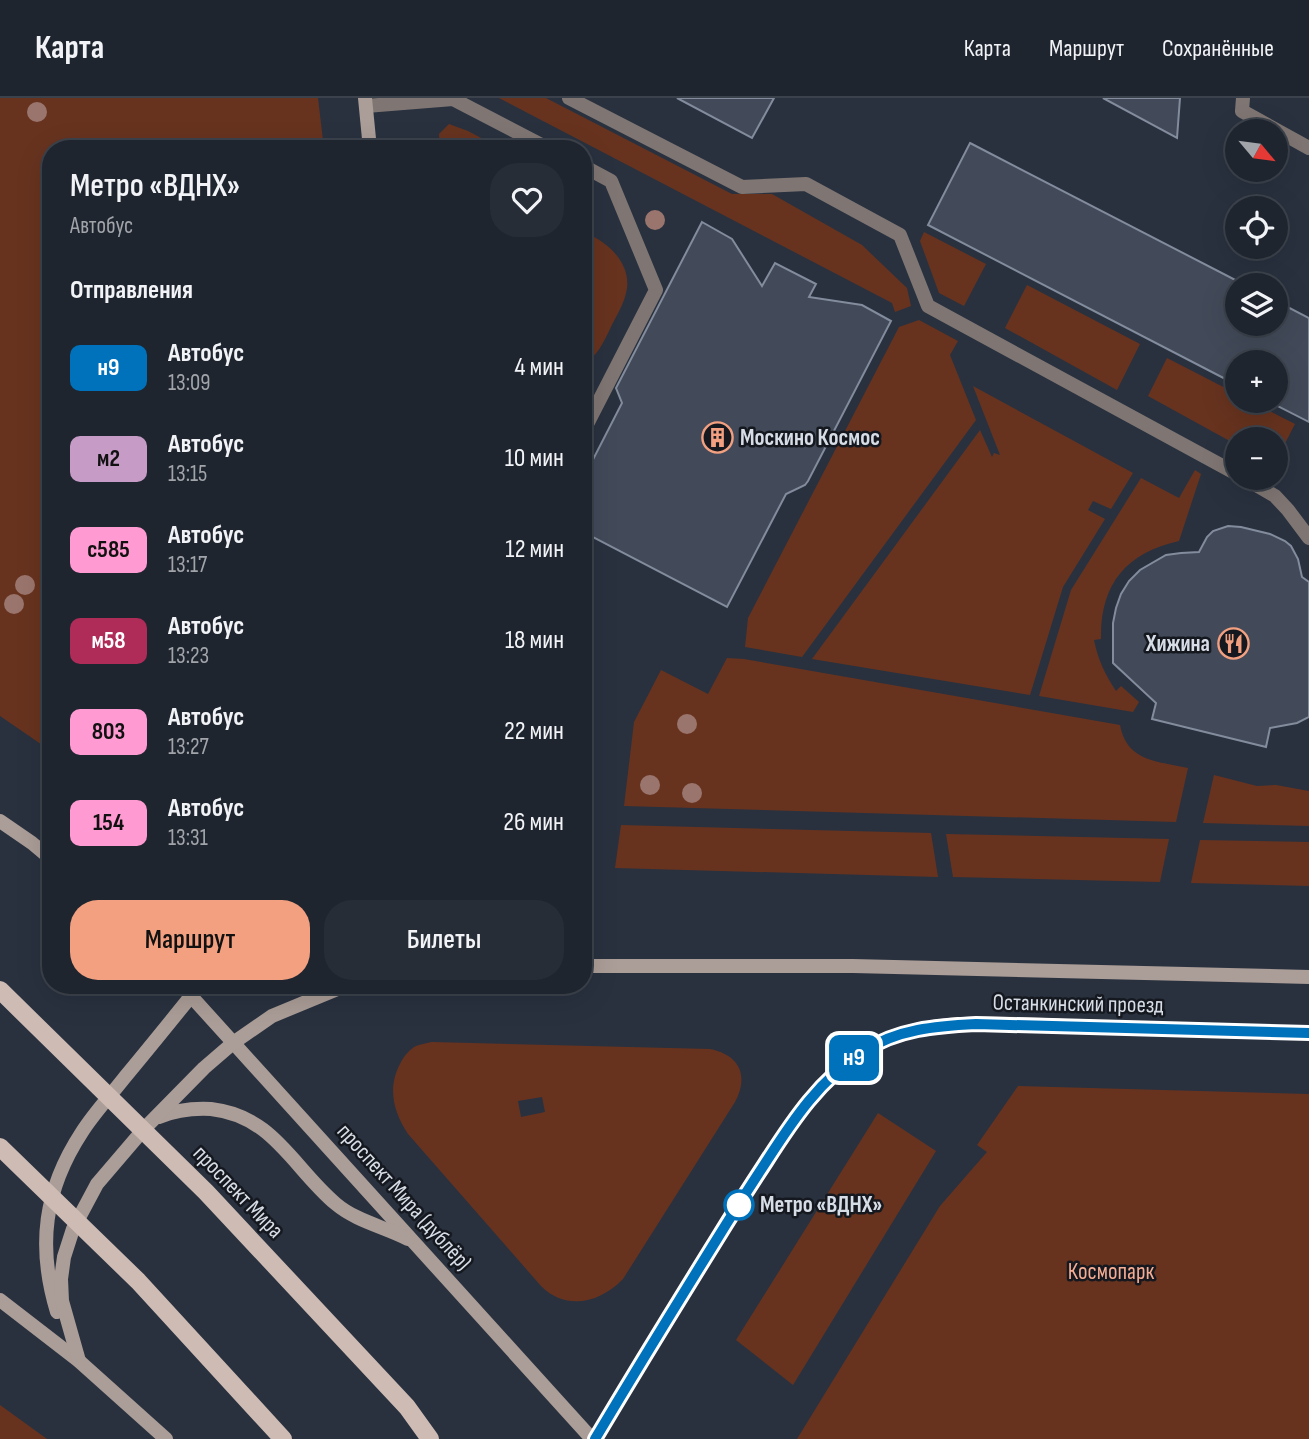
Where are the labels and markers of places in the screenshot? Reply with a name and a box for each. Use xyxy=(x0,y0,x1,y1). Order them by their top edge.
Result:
building icon: Москино Космос xyxy=(700,421,734,455)
place label: Москино Космос xyxy=(740,424,880,452)
restaurant icon: Хижина xyxy=(1216,627,1250,661)
place label: Хижина xyxy=(1145,630,1210,658)
marker: Метро «ВДНХ» xyxy=(724,1190,754,1220)
place label: Метро «ВДНХ» xyxy=(760,1191,882,1219)

